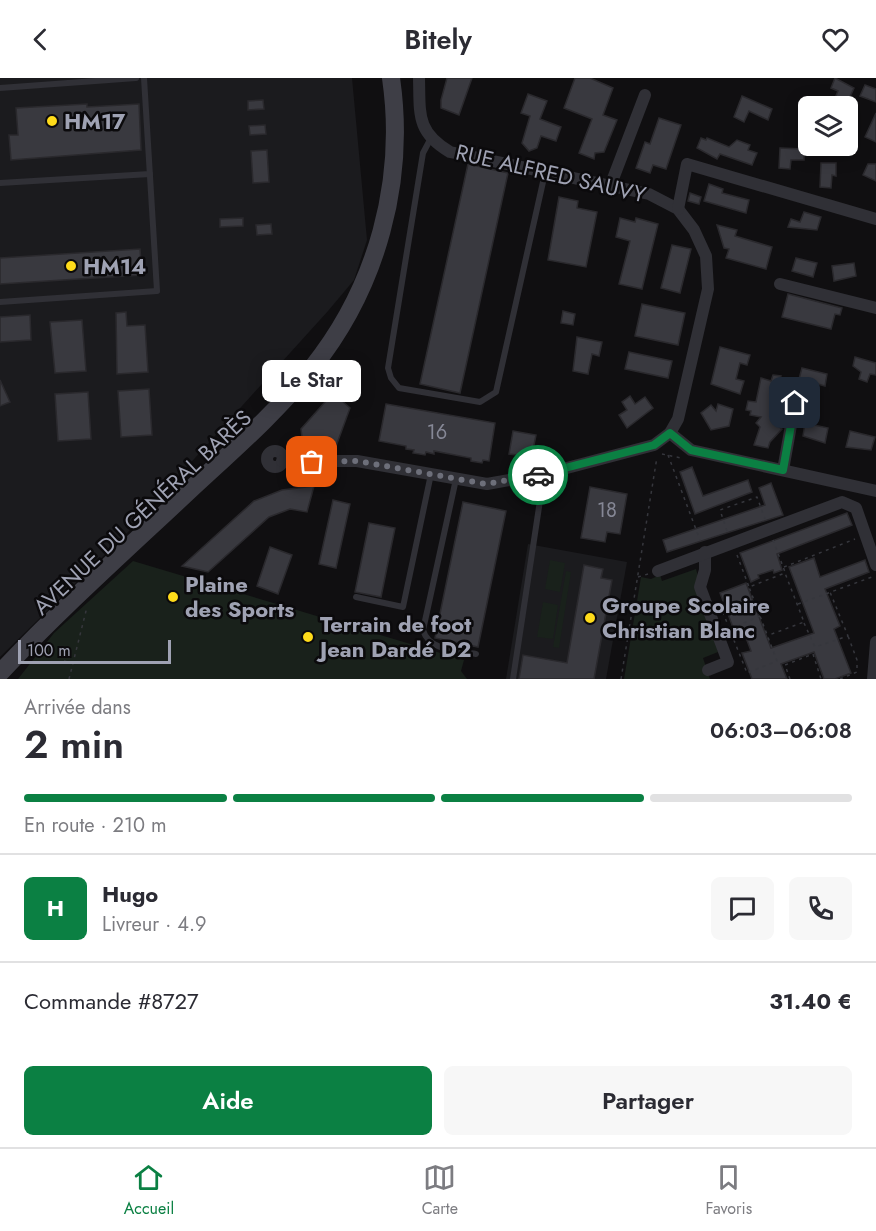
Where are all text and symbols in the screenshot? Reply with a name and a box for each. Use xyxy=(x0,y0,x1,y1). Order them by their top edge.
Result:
text: Bitely xyxy=(404,20,472,59)
icon: back xyxy=(24,23,57,56)
icon: heart xyxy=(819,23,852,56)
map controls xyxy=(798,96,858,156)
button: layers xyxy=(798,96,858,156)
place label: HM17 xyxy=(64,105,126,137)
marker: HM17 xyxy=(45,114,59,128)
street label: RUE ALFRED SAUVY xyxy=(453,136,650,211)
place label: HM14 xyxy=(83,250,146,282)
marker: HM14 xyxy=(64,259,78,273)
callout: Le Star xyxy=(262,360,362,402)
text: Le Star xyxy=(280,366,343,395)
pin xyxy=(769,377,820,428)
icon: home xyxy=(778,386,811,419)
street label: AVENUE DU GÉNÉRAL BARÈS xyxy=(26,402,258,622)
house number: 16 xyxy=(427,418,447,447)
pin xyxy=(286,436,337,487)
icon: bag xyxy=(295,445,328,478)
courier xyxy=(508,445,568,505)
icon: car xyxy=(522,459,555,492)
house number: 18 xyxy=(597,496,617,525)
place label: Plaine des Sports xyxy=(185,568,294,625)
place label: Groupe Scolaire Christian Blanc xyxy=(602,589,770,646)
marker: Plaine des Sports xyxy=(166,590,180,604)
place label: Terrain de foot Jean Dardé D2 xyxy=(316,608,471,665)
marker: Groupe Scolaire Christian Blanc xyxy=(583,611,597,625)
marker: Terrain de foot Jean Dardé D2 xyxy=(301,630,315,644)
scale bar xyxy=(18,637,171,664)
text: 100 m xyxy=(27,639,71,662)
text: Arrivée dans xyxy=(24,693,131,722)
text: 06:03–06:08 xyxy=(710,714,852,746)
text: 2 min xyxy=(24,716,124,773)
text: En route · 210 m xyxy=(24,811,167,840)
button: chat xyxy=(711,877,774,940)
button: phone xyxy=(789,877,852,940)
text: Hugo xyxy=(102,878,158,910)
text: H xyxy=(47,892,64,924)
text: Livreur · 4.9 xyxy=(102,910,206,939)
text: Commande #8727 xyxy=(24,985,199,1017)
text: 31.40 € xyxy=(769,985,852,1017)
button: Aide xyxy=(24,1066,432,1135)
button: Partager xyxy=(444,1066,852,1135)
tab: Accueil xyxy=(124,1161,174,1220)
tab: Carte xyxy=(422,1161,458,1220)
tab: Favoris xyxy=(705,1161,752,1220)

